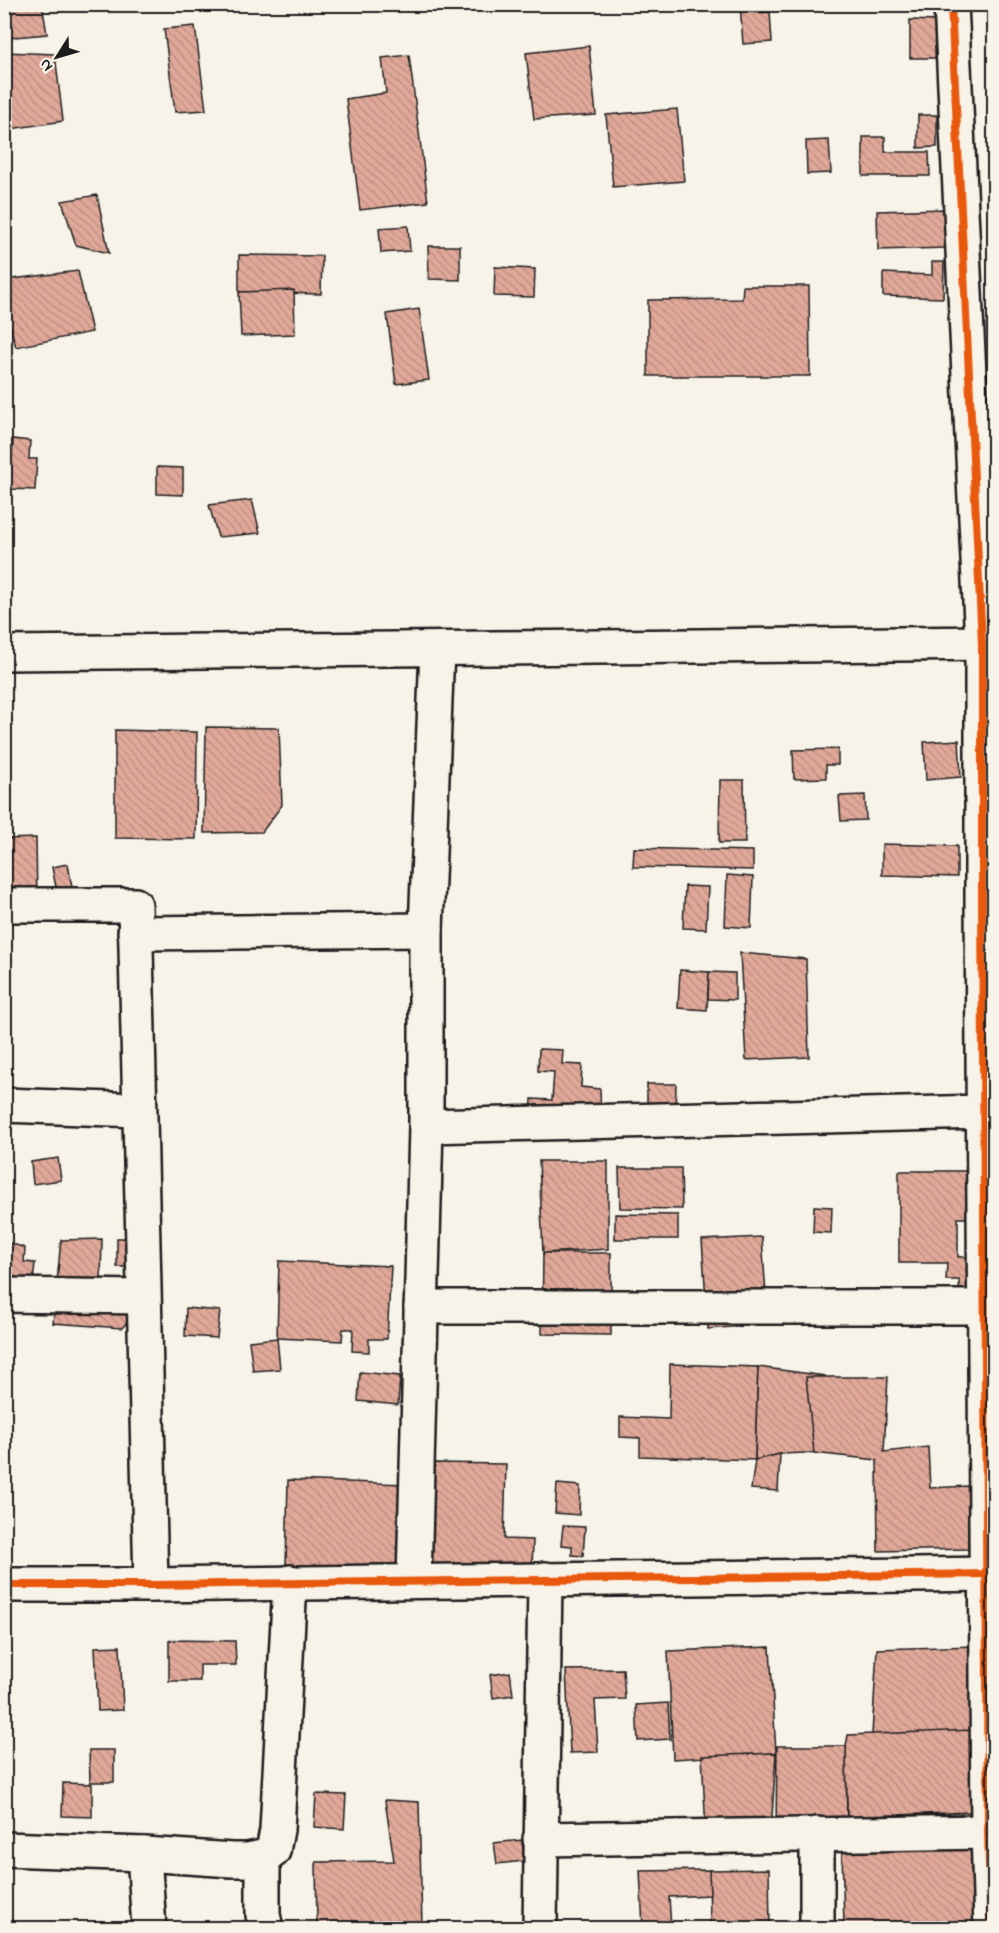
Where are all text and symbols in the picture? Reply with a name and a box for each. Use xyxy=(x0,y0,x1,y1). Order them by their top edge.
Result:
north arrow xyxy=(27,27,87,87)
text: N xyxy=(34,53,59,76)

